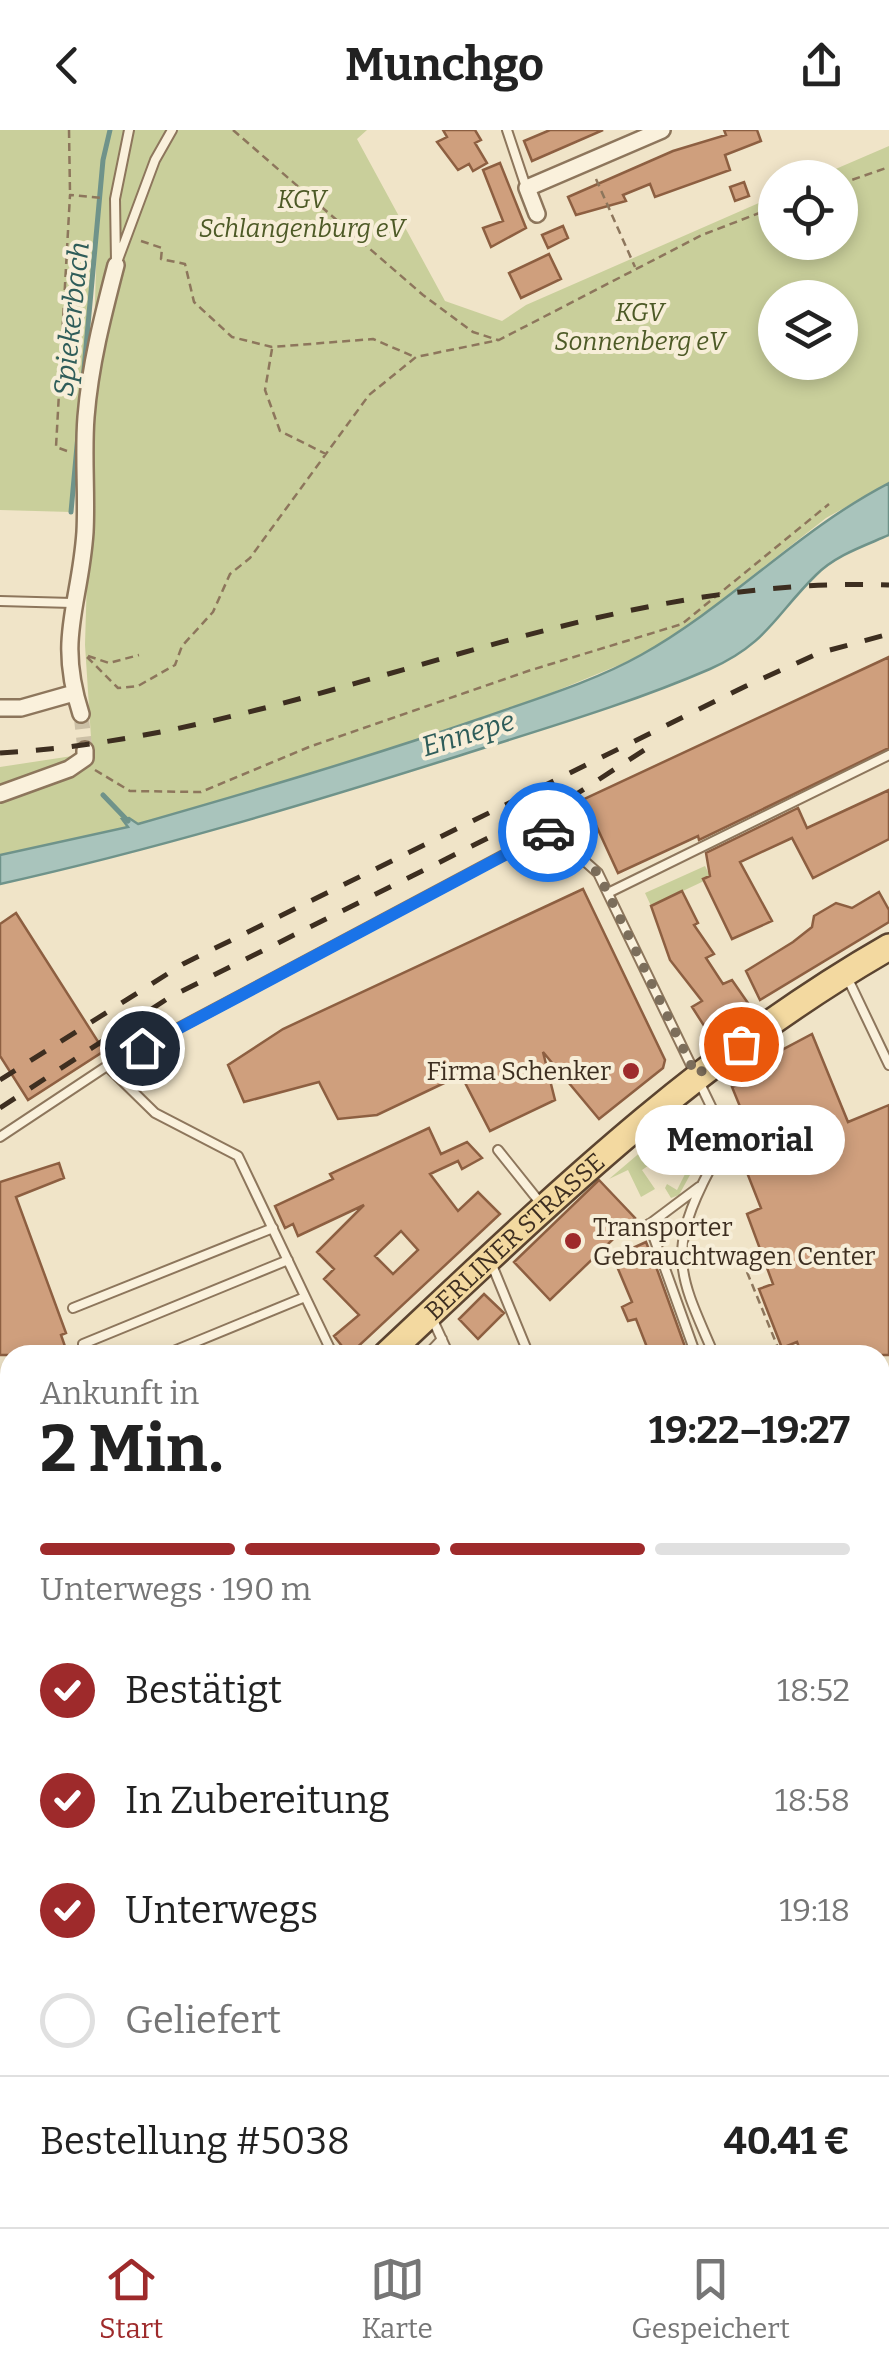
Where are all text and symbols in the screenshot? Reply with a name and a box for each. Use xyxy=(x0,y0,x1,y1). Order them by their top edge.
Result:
icon: back xyxy=(40,38,95,93)
text: Munchgo xyxy=(345,38,544,92)
icon: share xyxy=(794,38,849,93)
map controls xyxy=(758,160,858,380)
button: locate xyxy=(758,160,858,260)
park label: KGV Schlangenburg eV xyxy=(199,185,407,244)
water label: Spiekerbach xyxy=(47,240,96,398)
button: layers xyxy=(758,280,858,380)
park label: KGV Sonnenberg eV xyxy=(554,298,728,357)
water label: Ennepe xyxy=(418,704,519,763)
courier xyxy=(498,782,598,882)
icon: car xyxy=(521,805,576,860)
pin xyxy=(699,1002,784,1087)
pin xyxy=(100,1006,185,1091)
icon: bag xyxy=(714,1017,769,1072)
icon: home xyxy=(115,1021,170,1076)
place label: Firma Schenker xyxy=(427,1057,611,1087)
marker: Firma Schenker xyxy=(620,1060,642,1082)
callout: Memorial xyxy=(636,1104,846,1174)
text: Memorial xyxy=(667,1121,813,1159)
street label: BERLINER STRASSE xyxy=(419,1147,611,1327)
place label: Transporter Gebrauchtwagen Center xyxy=(593,1213,875,1272)
marker: Transporter Gebrauchtwagen Center xyxy=(562,1230,584,1252)
text: Ankunft in xyxy=(40,1374,199,1412)
text: 19:22–19:27 xyxy=(649,1407,850,1453)
text: 2 Min. xyxy=(40,1410,224,1488)
text: Unterwegs · 190 m xyxy=(40,1570,311,1608)
icon: check xyxy=(40,1663,95,1718)
text: Bestätigt xyxy=(125,1667,282,1713)
text: 18:52 xyxy=(777,1671,850,1709)
icon: check xyxy=(40,1773,95,1828)
text: In Zubereitung xyxy=(125,1777,390,1823)
text: 18:58 xyxy=(775,1781,850,1819)
icon: check xyxy=(40,1883,95,1938)
text: Unterwegs xyxy=(125,1887,318,1933)
text: 19:18 xyxy=(779,1891,850,1929)
text: Geliefert xyxy=(125,1997,281,2043)
text: Bestellung #5038 xyxy=(40,2118,350,2164)
text: 40.41 € xyxy=(724,2118,850,2164)
tab: Start xyxy=(99,2252,163,2345)
tab: Karte xyxy=(361,2252,433,2345)
tab: Gespeichert xyxy=(631,2252,790,2345)

